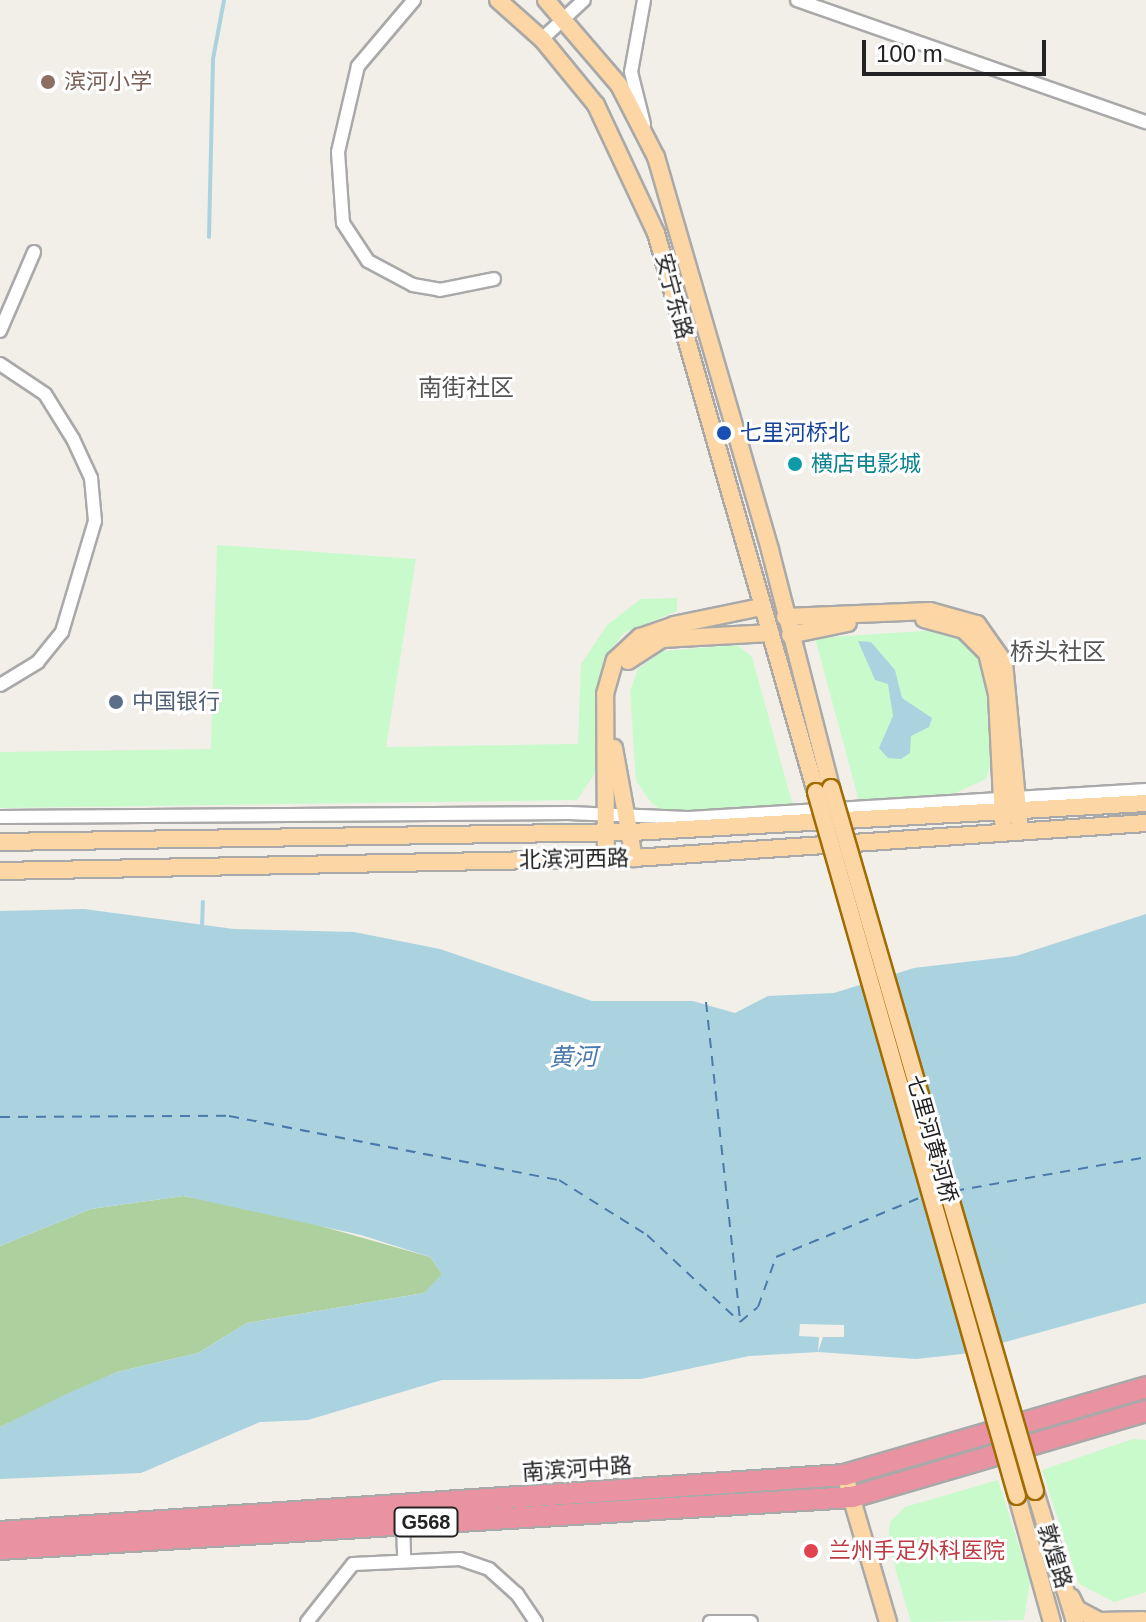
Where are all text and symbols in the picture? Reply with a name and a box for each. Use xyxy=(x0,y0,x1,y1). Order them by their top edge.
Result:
scale bar xyxy=(866,24,1050,74)
text: 100 m xyxy=(876,40,943,67)
place label: 滨河小学 xyxy=(64,69,152,95)
marker: 滨河小学 xyxy=(39,73,57,91)
street label: 安宁东路 xyxy=(650,250,698,342)
district label: 南街社区 xyxy=(418,374,514,402)
place label: 七里河桥北 xyxy=(740,420,850,446)
marker: 七里河桥北 xyxy=(715,424,733,442)
place label: 横店电影城 xyxy=(811,451,921,477)
marker: 横店电影城 xyxy=(786,455,804,473)
district label: 桥头社区 xyxy=(1010,638,1106,666)
place label: 中国银行 xyxy=(132,689,220,715)
marker: 中国银行 xyxy=(107,693,125,711)
street label: 北滨河西路 xyxy=(519,845,629,873)
water label: 黄河 xyxy=(549,1042,597,1072)
street label: 七里河黄河桥 xyxy=(901,1072,963,1206)
street label: 南滨河中路 xyxy=(521,1452,633,1486)
road number: G568 xyxy=(392,1506,460,1538)
street label: 敦煌路 xyxy=(1033,1521,1077,1591)
place label: 兰州手足外科医院 xyxy=(829,1538,1005,1564)
marker: 兰州手足外科医院 xyxy=(800,1540,822,1562)

